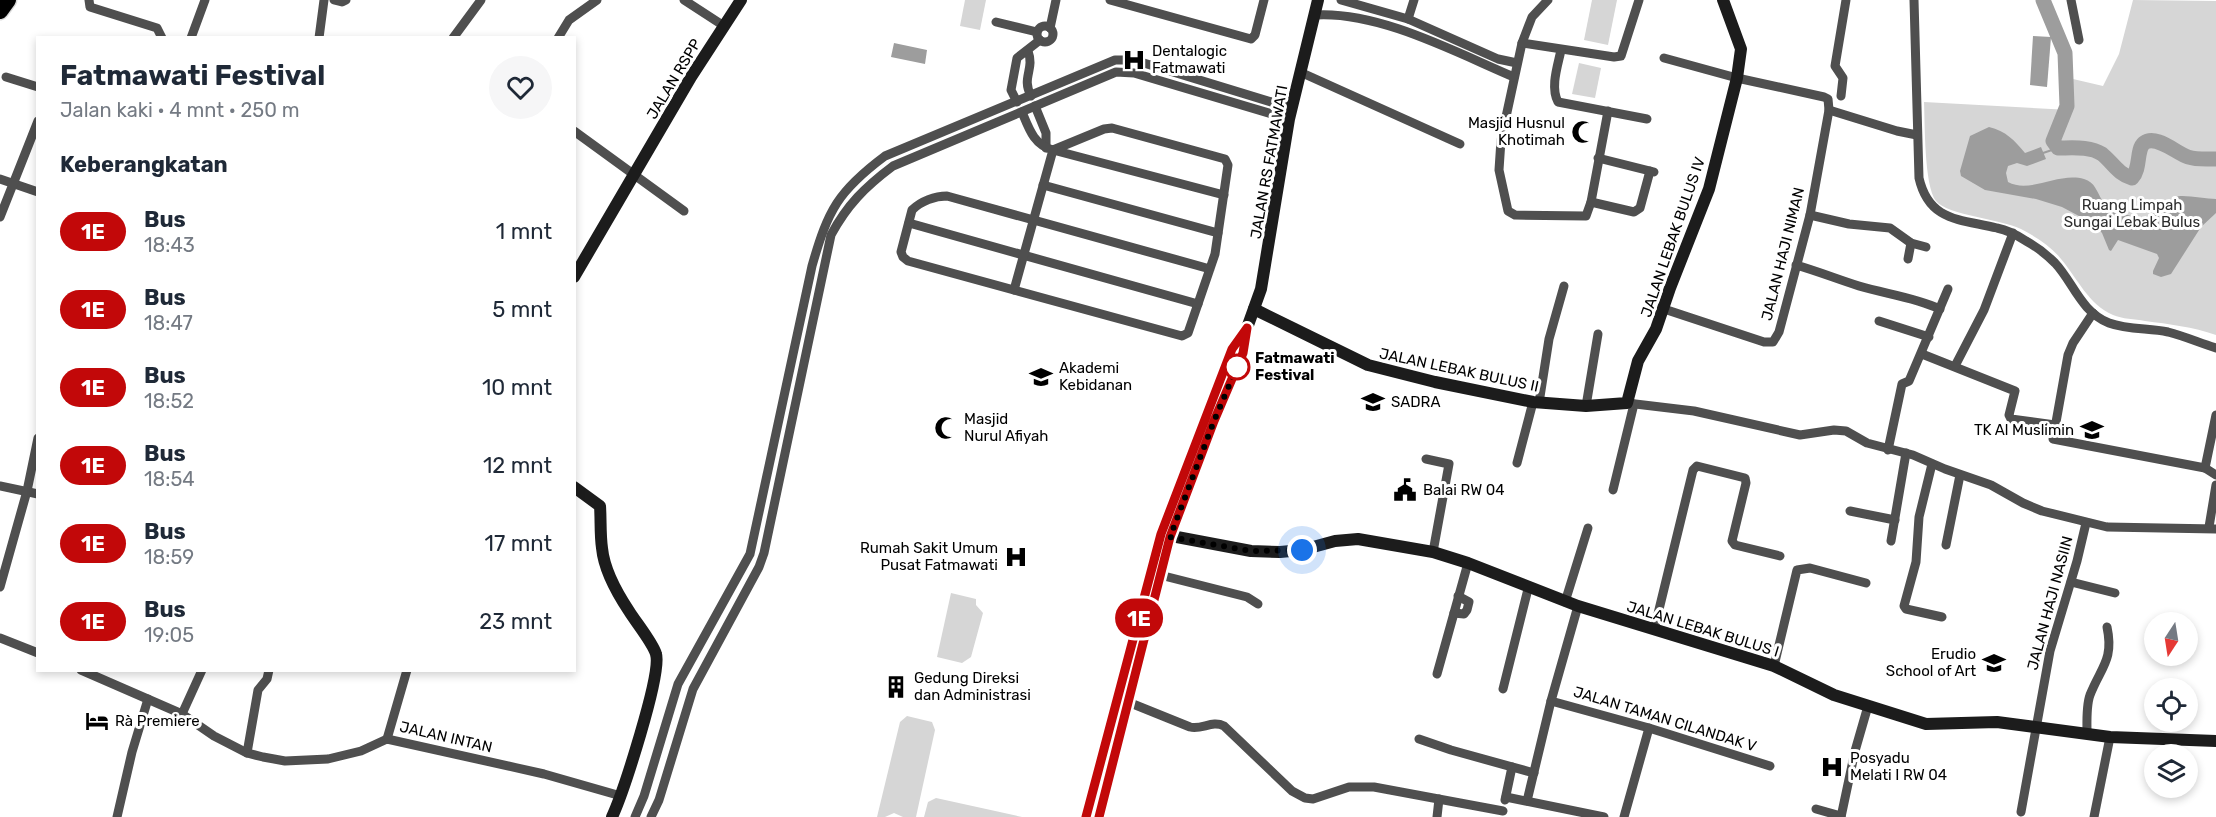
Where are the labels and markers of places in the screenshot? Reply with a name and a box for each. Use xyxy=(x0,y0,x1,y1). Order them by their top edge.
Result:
place label: Dentalogic Fatmawati xyxy=(1152,42,1227,77)
hospital icon: Dentalogic Fatmawati xyxy=(1121,47,1147,73)
place label: Masjid Husnul Khotimah xyxy=(1468,114,1565,149)
mosque icon: Masjid Husnul Khotimah xyxy=(1570,119,1596,145)
place label: Fatmawati Festival xyxy=(1255,349,1335,384)
marker: Fatmawati Festival xyxy=(1224,354,1250,380)
place label: Akademi Kebidanan xyxy=(1059,359,1132,394)
school or university icon: Akademi Kebidanan xyxy=(1028,364,1054,390)
school or university icon: SADRA xyxy=(1360,389,1386,415)
place label: SADRA xyxy=(1391,393,1440,411)
place label: Masjid Nurul Afiyah xyxy=(964,410,1049,445)
mosque icon: Masjid Nurul Afiyah xyxy=(933,415,959,441)
school or university icon: TK Al Muslimin xyxy=(2079,417,2105,443)
place label: TK Al Muslimin xyxy=(1974,421,2074,439)
public building icon: Balai RW 04 xyxy=(1392,477,1418,503)
place label: Balai RW 04 xyxy=(1423,481,1505,499)
place label: Rumah Sakit Umum Pusat Fatmawati xyxy=(860,539,998,574)
hospital icon: Rumah Sakit Umum Pusat Fatmawati xyxy=(1003,544,1029,570)
place label: Erudio School of Art xyxy=(1886,645,1976,680)
school or university icon: Erudio School of Art xyxy=(1981,650,2007,676)
place label: Gedung Direksi dan Administrasi xyxy=(914,669,1031,704)
building icon: Gedung Direksi dan Administrasi xyxy=(883,674,909,700)
hotel icon: Rà Premiere xyxy=(84,708,110,734)
place label: Rà Premiere xyxy=(115,712,200,730)
place label: Posyadu Melati I RW 04 xyxy=(1850,749,1947,784)
hospital icon: Posyadu Melati I RW 04 xyxy=(1819,754,1845,780)

